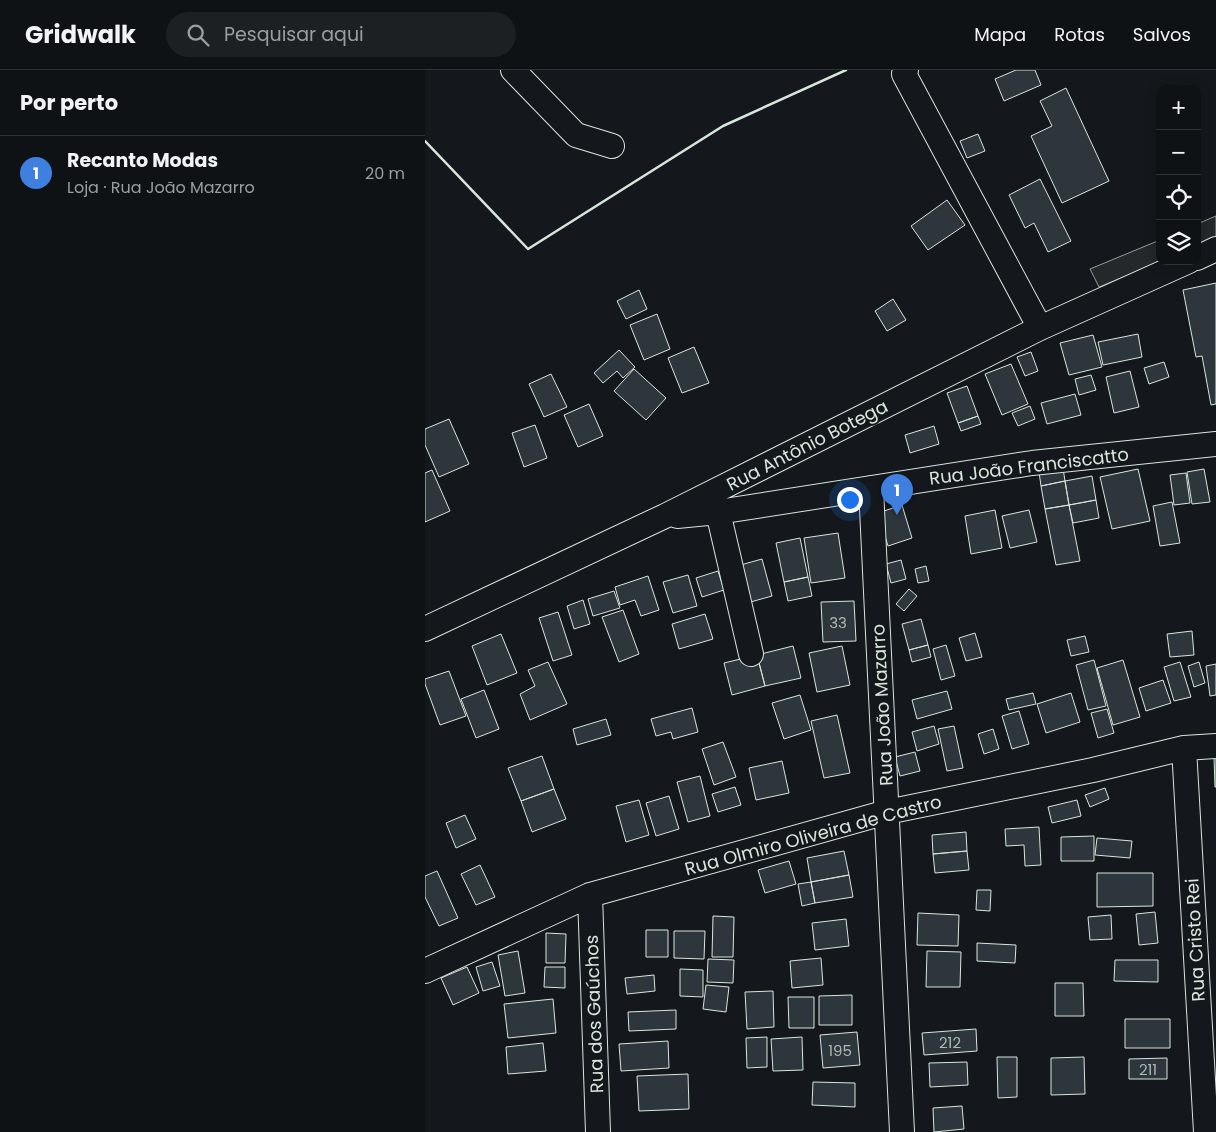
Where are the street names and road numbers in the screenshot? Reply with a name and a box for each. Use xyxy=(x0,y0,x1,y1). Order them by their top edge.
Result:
street label: Rua Antônio Botega xyxy=(722,393,892,497)
street label: Rua João Franciscatto xyxy=(928,441,1130,491)
street label: Rua João Mazarro xyxy=(865,623,899,787)
street label: Rua Olmiro Oliveira de Castro xyxy=(682,789,944,881)
street label: Rua Cristo Rei xyxy=(1179,878,1211,1002)
street label: Rua dos Gaúchos xyxy=(579,934,609,1094)

